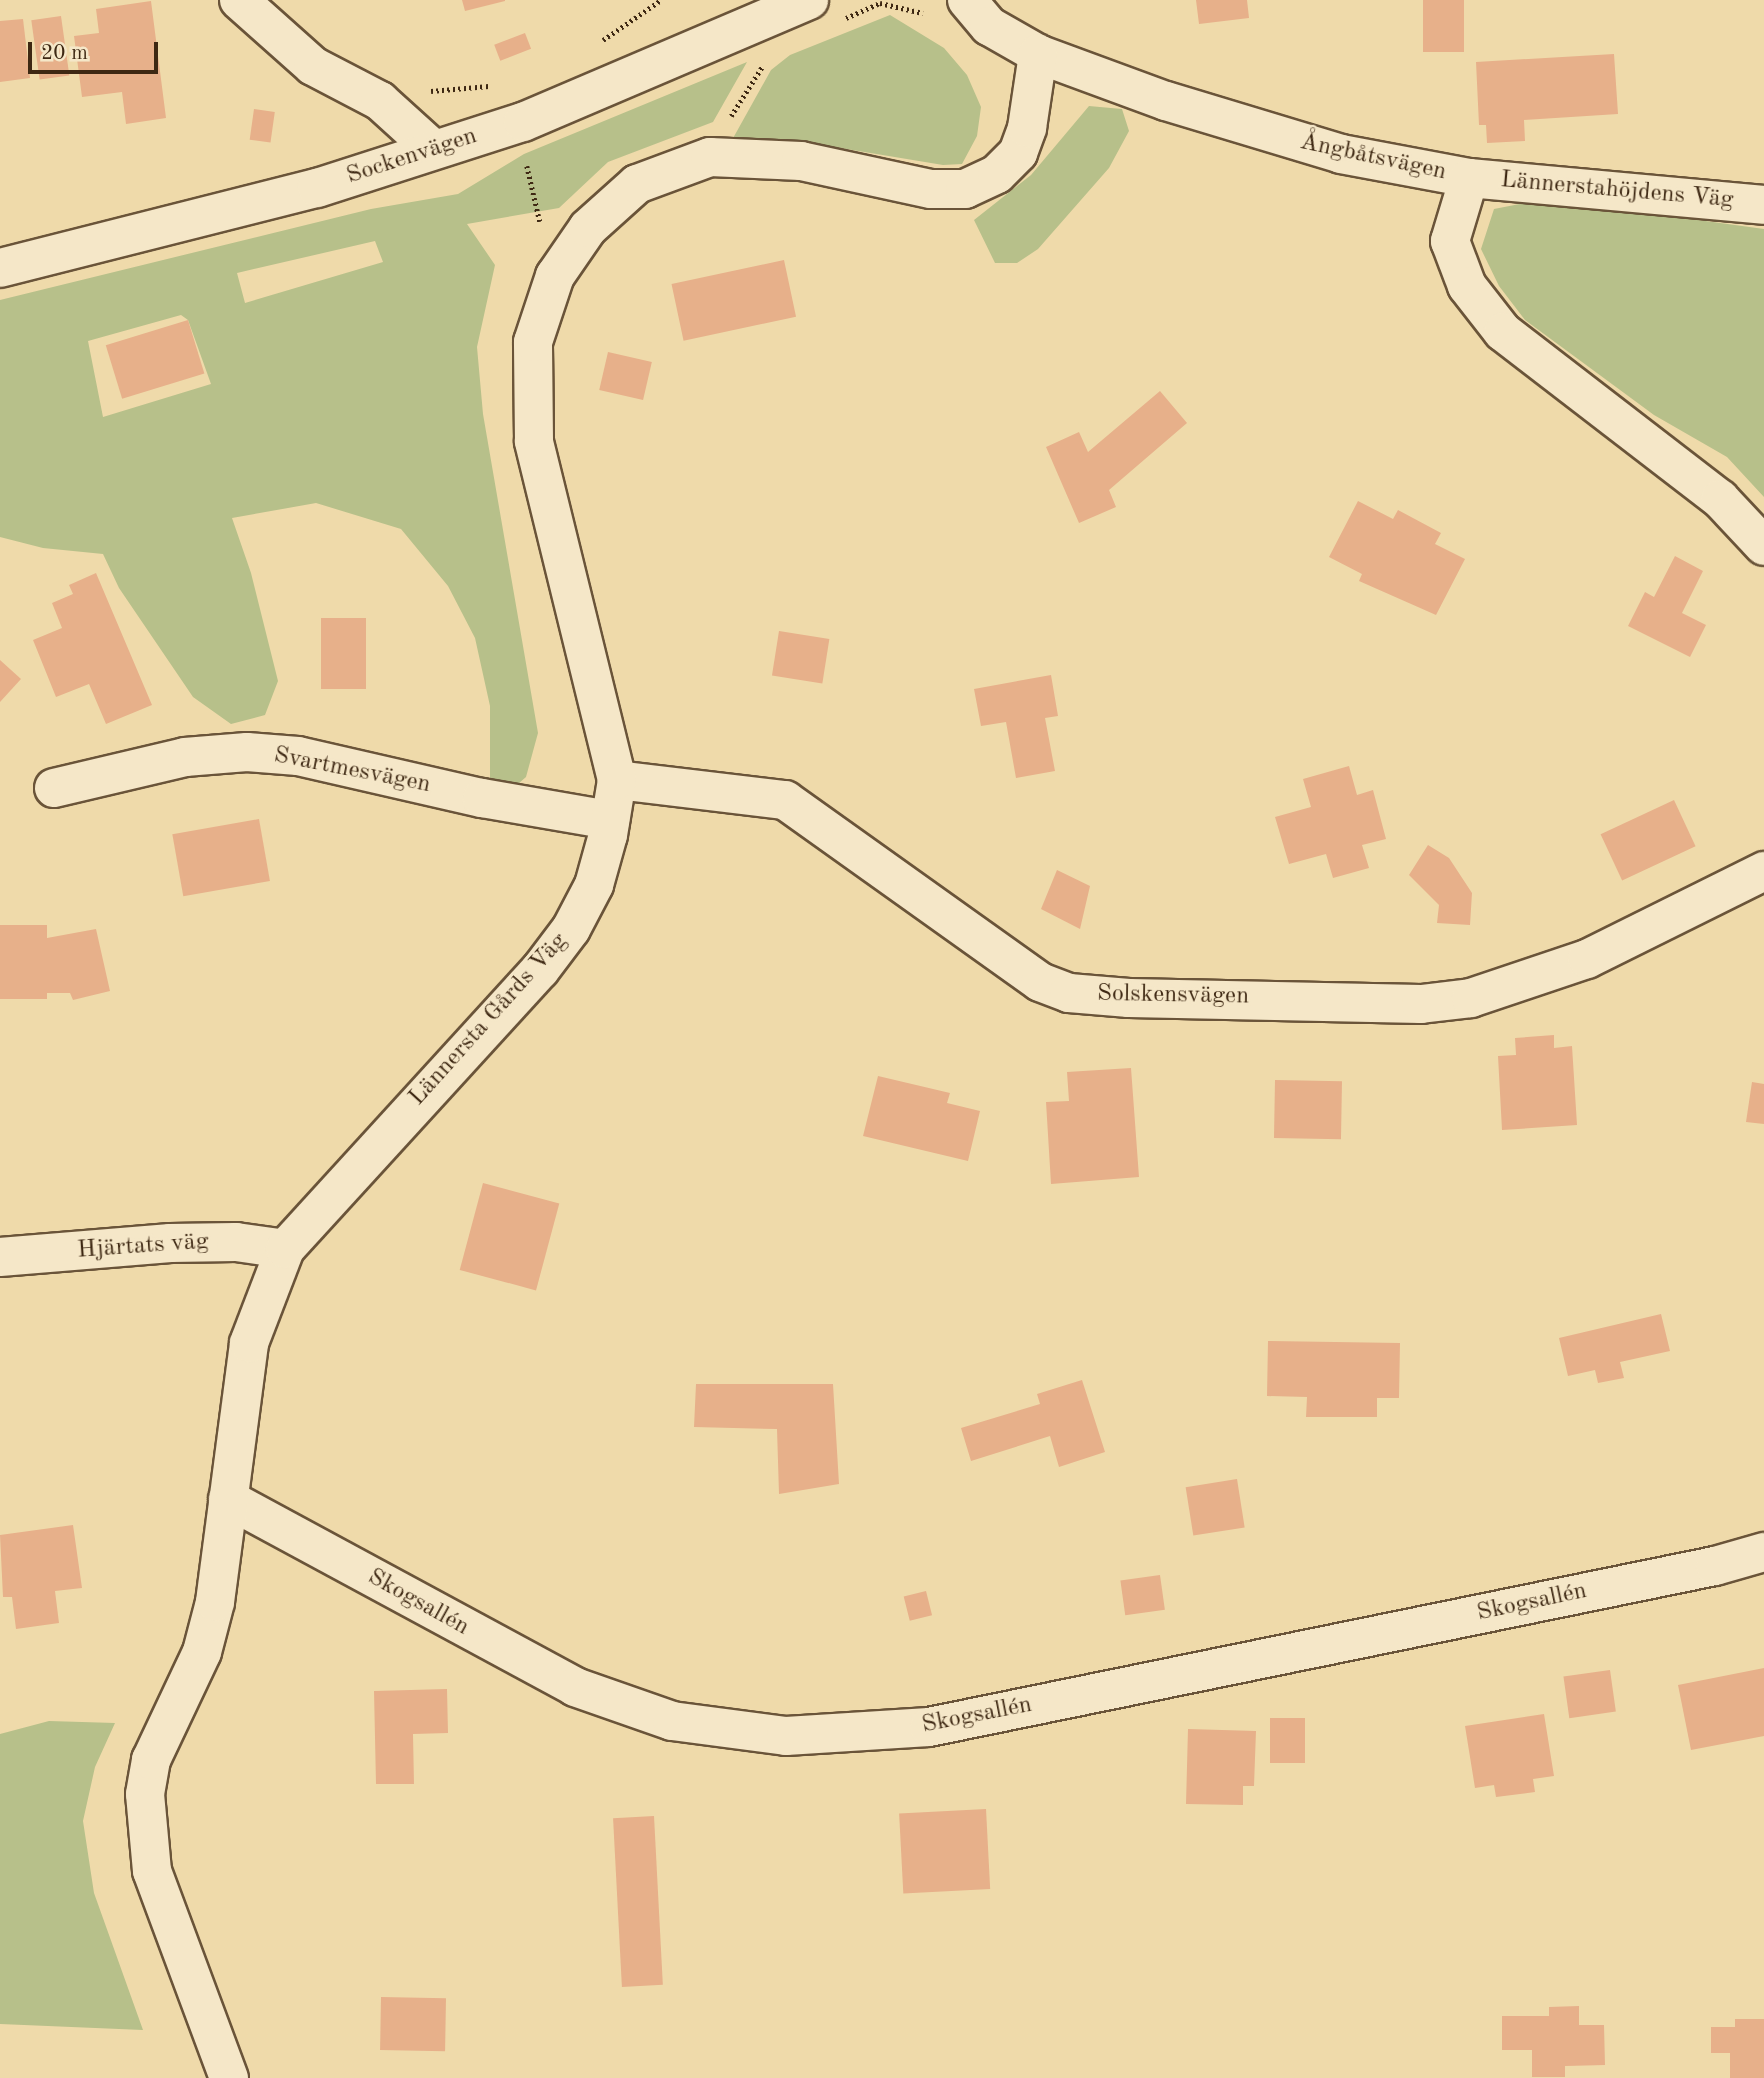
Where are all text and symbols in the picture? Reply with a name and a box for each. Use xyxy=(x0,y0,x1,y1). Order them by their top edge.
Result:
scale bar xyxy=(32,28,161,72)
text: 20 m xyxy=(41,43,88,64)
street label: Sockenvägen xyxy=(343,122,481,192)
street label: Ångbåtsvägen xyxy=(1297,128,1449,188)
street label: Lännerstahöjdens Väg xyxy=(1499,166,1735,216)
street label: Svartmesvägen xyxy=(271,742,433,800)
street label: Lännersta Gårds Väg xyxy=(404,928,574,1112)
street label: Solskensvägen xyxy=(1097,980,1249,1012)
street label: Hjärtats väg xyxy=(76,1228,210,1266)
street label: Skogsallén xyxy=(362,1563,474,1643)
street label: Skogsallén xyxy=(1474,1577,1590,1629)
street label: Skogsallén xyxy=(920,1691,1034,1741)

